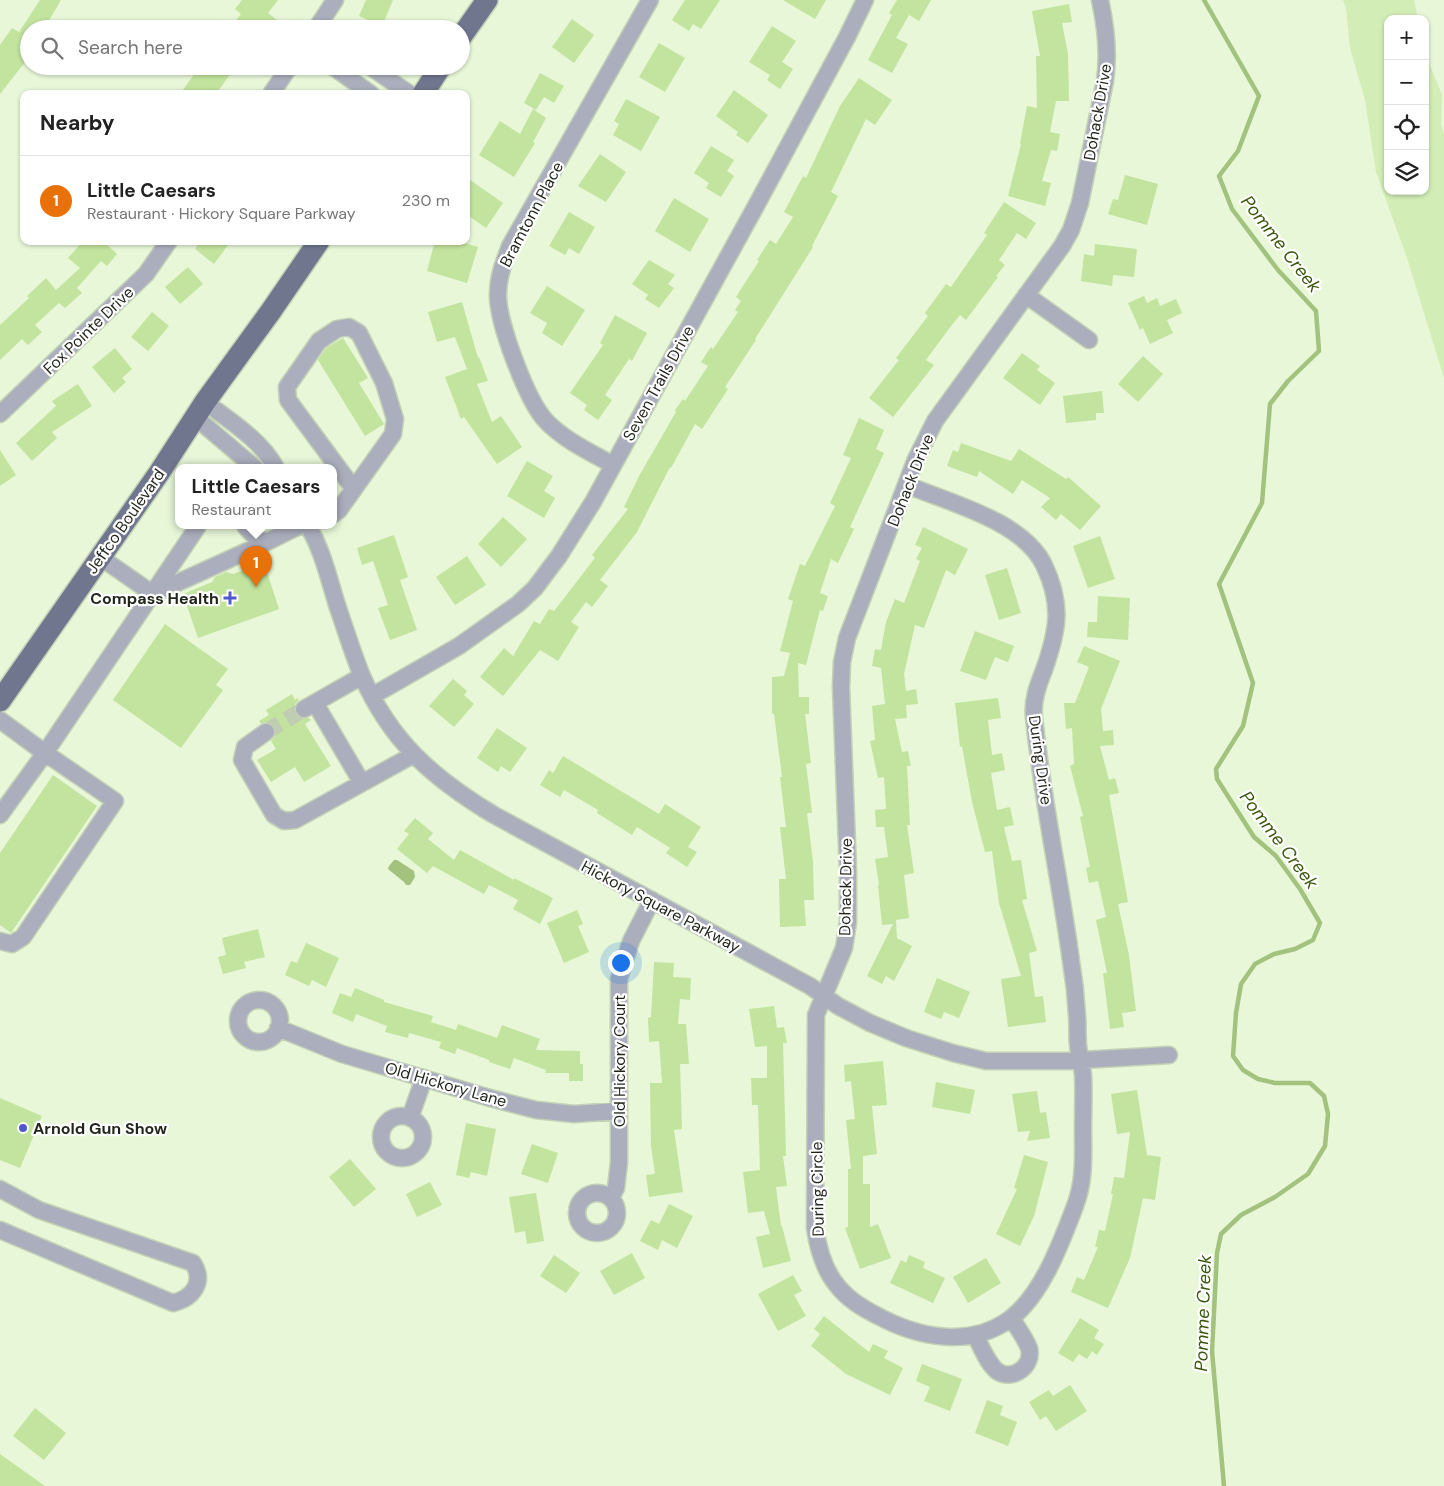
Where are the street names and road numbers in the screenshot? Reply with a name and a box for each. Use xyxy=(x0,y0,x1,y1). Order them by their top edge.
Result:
street label: Dohack Drive xyxy=(1079,62,1116,162)
street label: Bramtonn Place xyxy=(495,158,568,271)
street label: Fox Pointe Drive xyxy=(39,282,138,379)
street label: Seven Trails Drive xyxy=(618,322,699,445)
street label: Dohack Drive xyxy=(882,431,939,529)
street label: Jeffco Boulevard xyxy=(81,465,169,578)
street label: During Drive xyxy=(1024,714,1057,806)
street label: Dohack Drive xyxy=(834,838,857,936)
street label: Hickory Square Parkway xyxy=(578,856,744,957)
street label: Old Hickory Court xyxy=(609,995,630,1127)
street label: Old Hickory Lane xyxy=(383,1057,509,1112)
street label: During Circle xyxy=(806,1141,829,1237)

